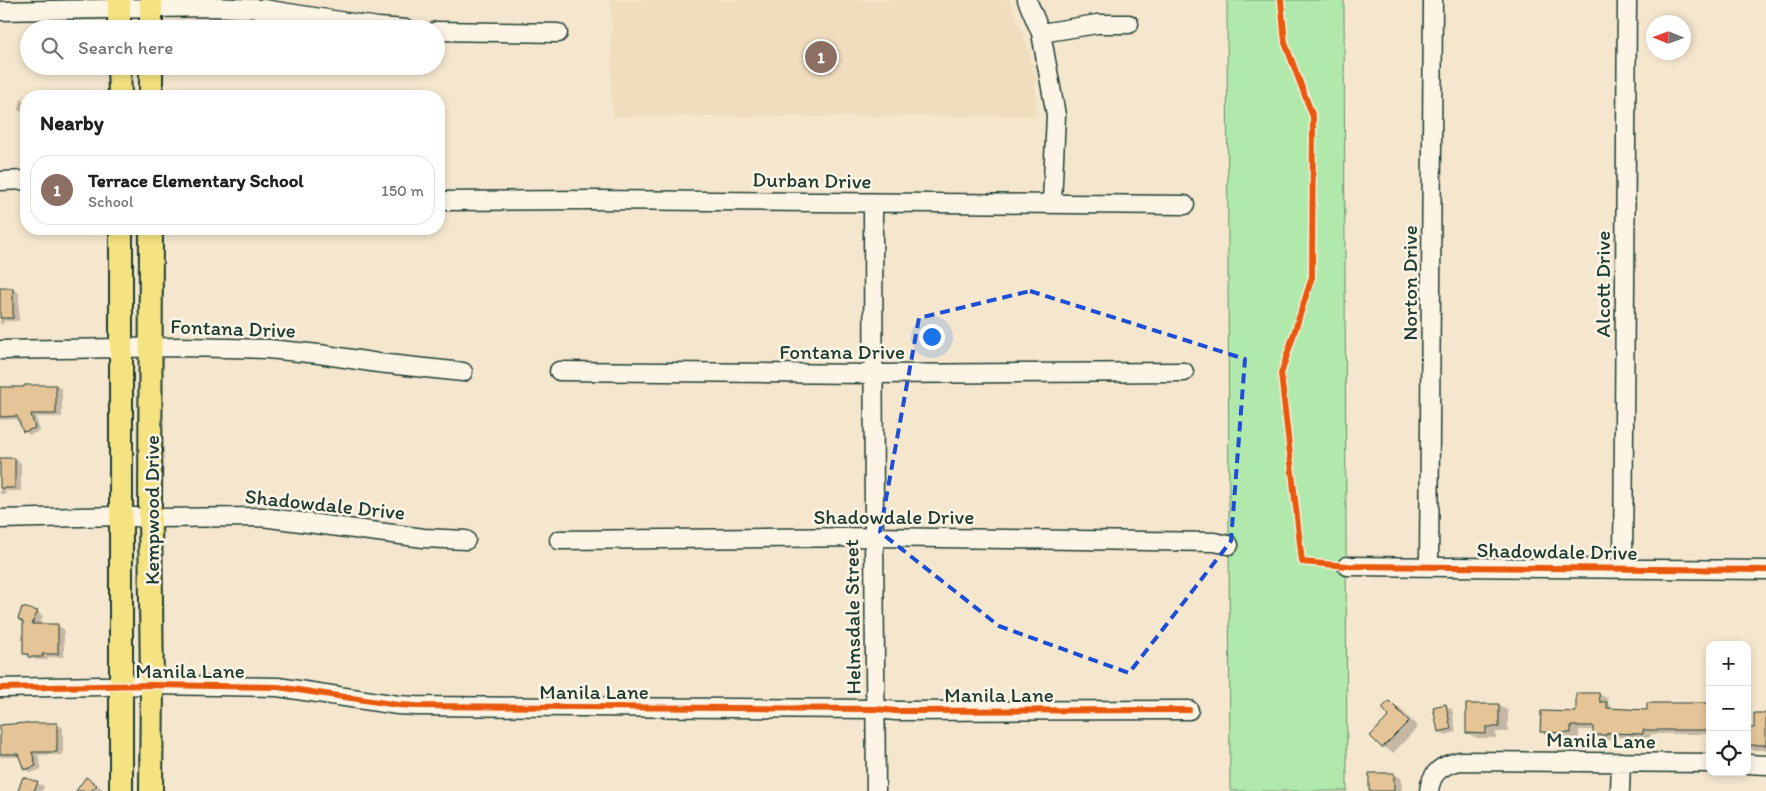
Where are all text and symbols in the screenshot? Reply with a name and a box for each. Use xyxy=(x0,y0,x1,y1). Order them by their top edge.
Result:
north arrow xyxy=(1646,15,1691,60)
search box xyxy=(20,20,445,75)
icon: search xyxy=(38,34,66,62)
text: Search here xyxy=(78,36,173,59)
pin: 1 xyxy=(805,38,837,76)
text: Nearby xyxy=(40,110,104,135)
street label: Durban Drive xyxy=(752,166,872,194)
text: Terrace Elementary School xyxy=(88,169,304,192)
text: 1 xyxy=(53,181,61,200)
text: 150 m xyxy=(381,181,424,200)
text: School xyxy=(88,192,134,211)
street label: Norton Drive xyxy=(1397,225,1422,341)
street label: Alcott Drive xyxy=(1590,231,1615,337)
street label: Fontana Drive xyxy=(170,313,296,343)
your location xyxy=(919,324,945,350)
street label: Fontana Drive xyxy=(779,339,905,364)
street label: Kempwood Drive xyxy=(139,435,164,585)
street label: Shadowdale Drive xyxy=(244,483,406,525)
street label: Shadowdale Drive xyxy=(814,504,974,529)
street label: Shadowdale Drive xyxy=(1476,537,1638,565)
street label: Helmsdale Street xyxy=(838,539,866,695)
map controls xyxy=(1706,641,1751,776)
button: + xyxy=(1706,641,1751,686)
street label: Manila Lane xyxy=(135,658,245,683)
street label: Manila Lane xyxy=(539,679,649,704)
street label: Manila Lane xyxy=(944,682,1054,707)
button: − xyxy=(1706,686,1751,731)
street label: Manila Lane xyxy=(1546,727,1656,753)
button: locate xyxy=(1706,731,1751,776)

